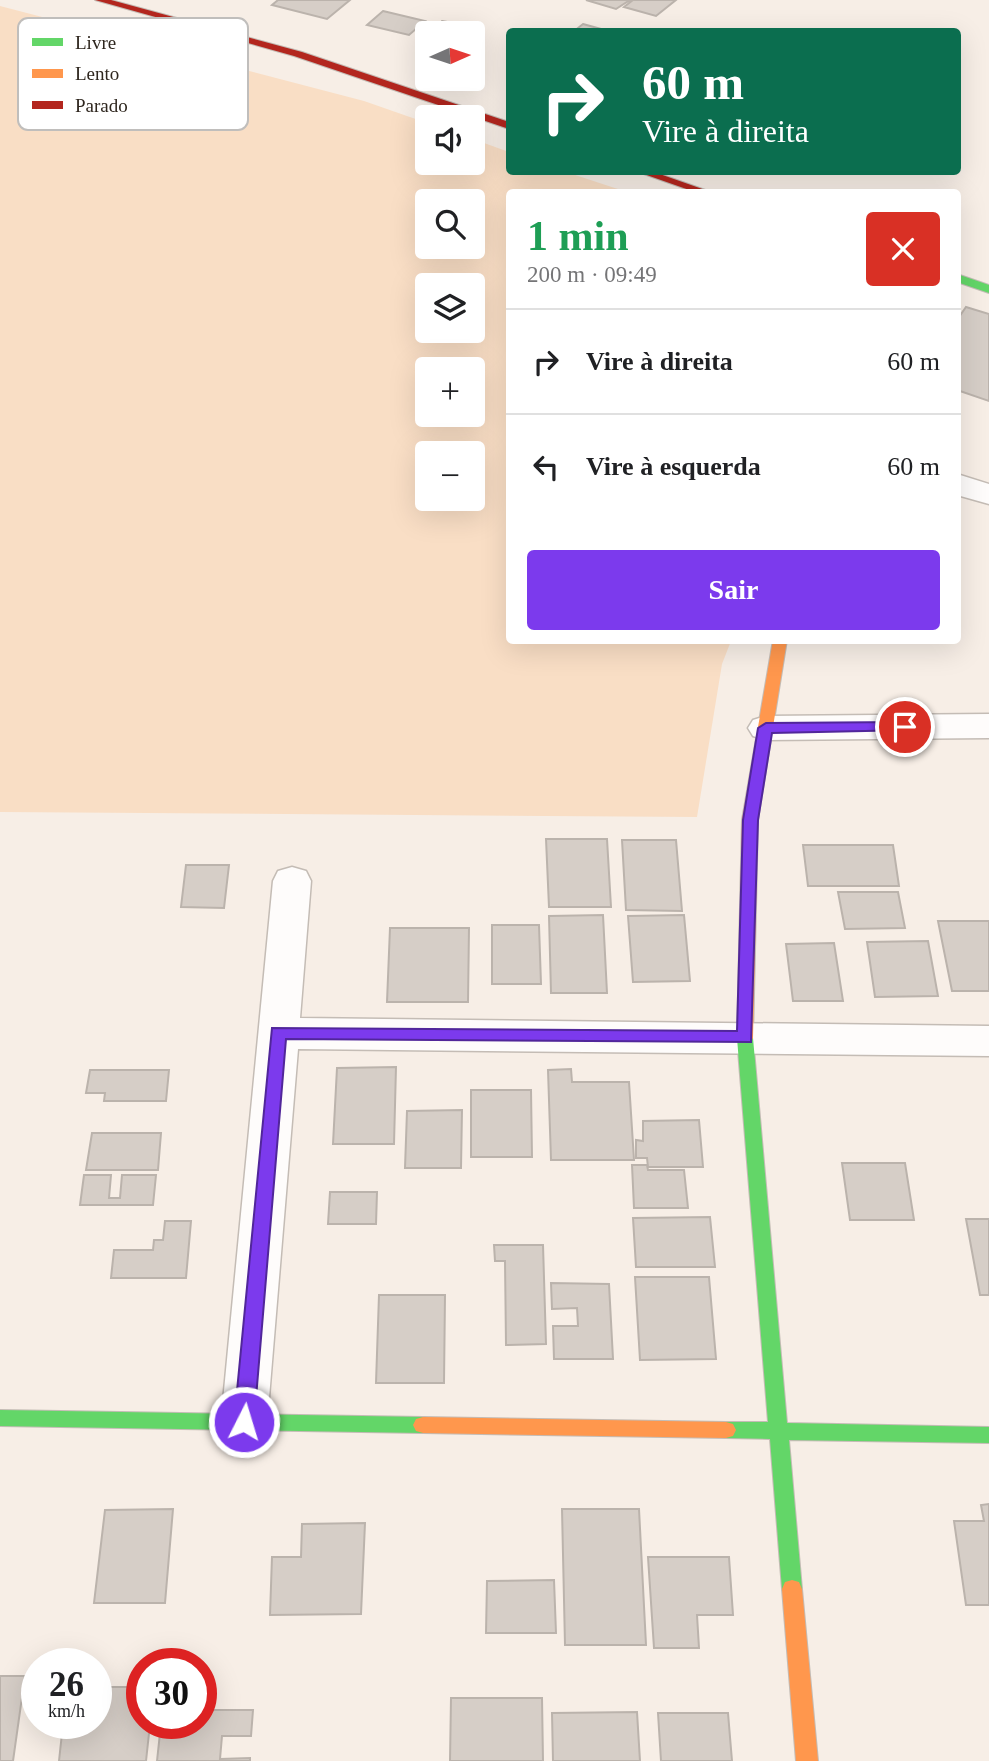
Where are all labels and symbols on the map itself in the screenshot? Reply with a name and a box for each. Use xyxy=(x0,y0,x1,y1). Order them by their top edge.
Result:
legend xyxy=(18,18,248,130)
north arrow xyxy=(415,21,485,91)
text: Livre xyxy=(75,32,116,53)
text: Lento xyxy=(75,63,119,84)
text: Parado xyxy=(75,95,128,116)
pin xyxy=(875,697,935,757)
position arrow xyxy=(207,1385,281,1459)
speed limit sign: 30 xyxy=(126,1648,217,1739)

